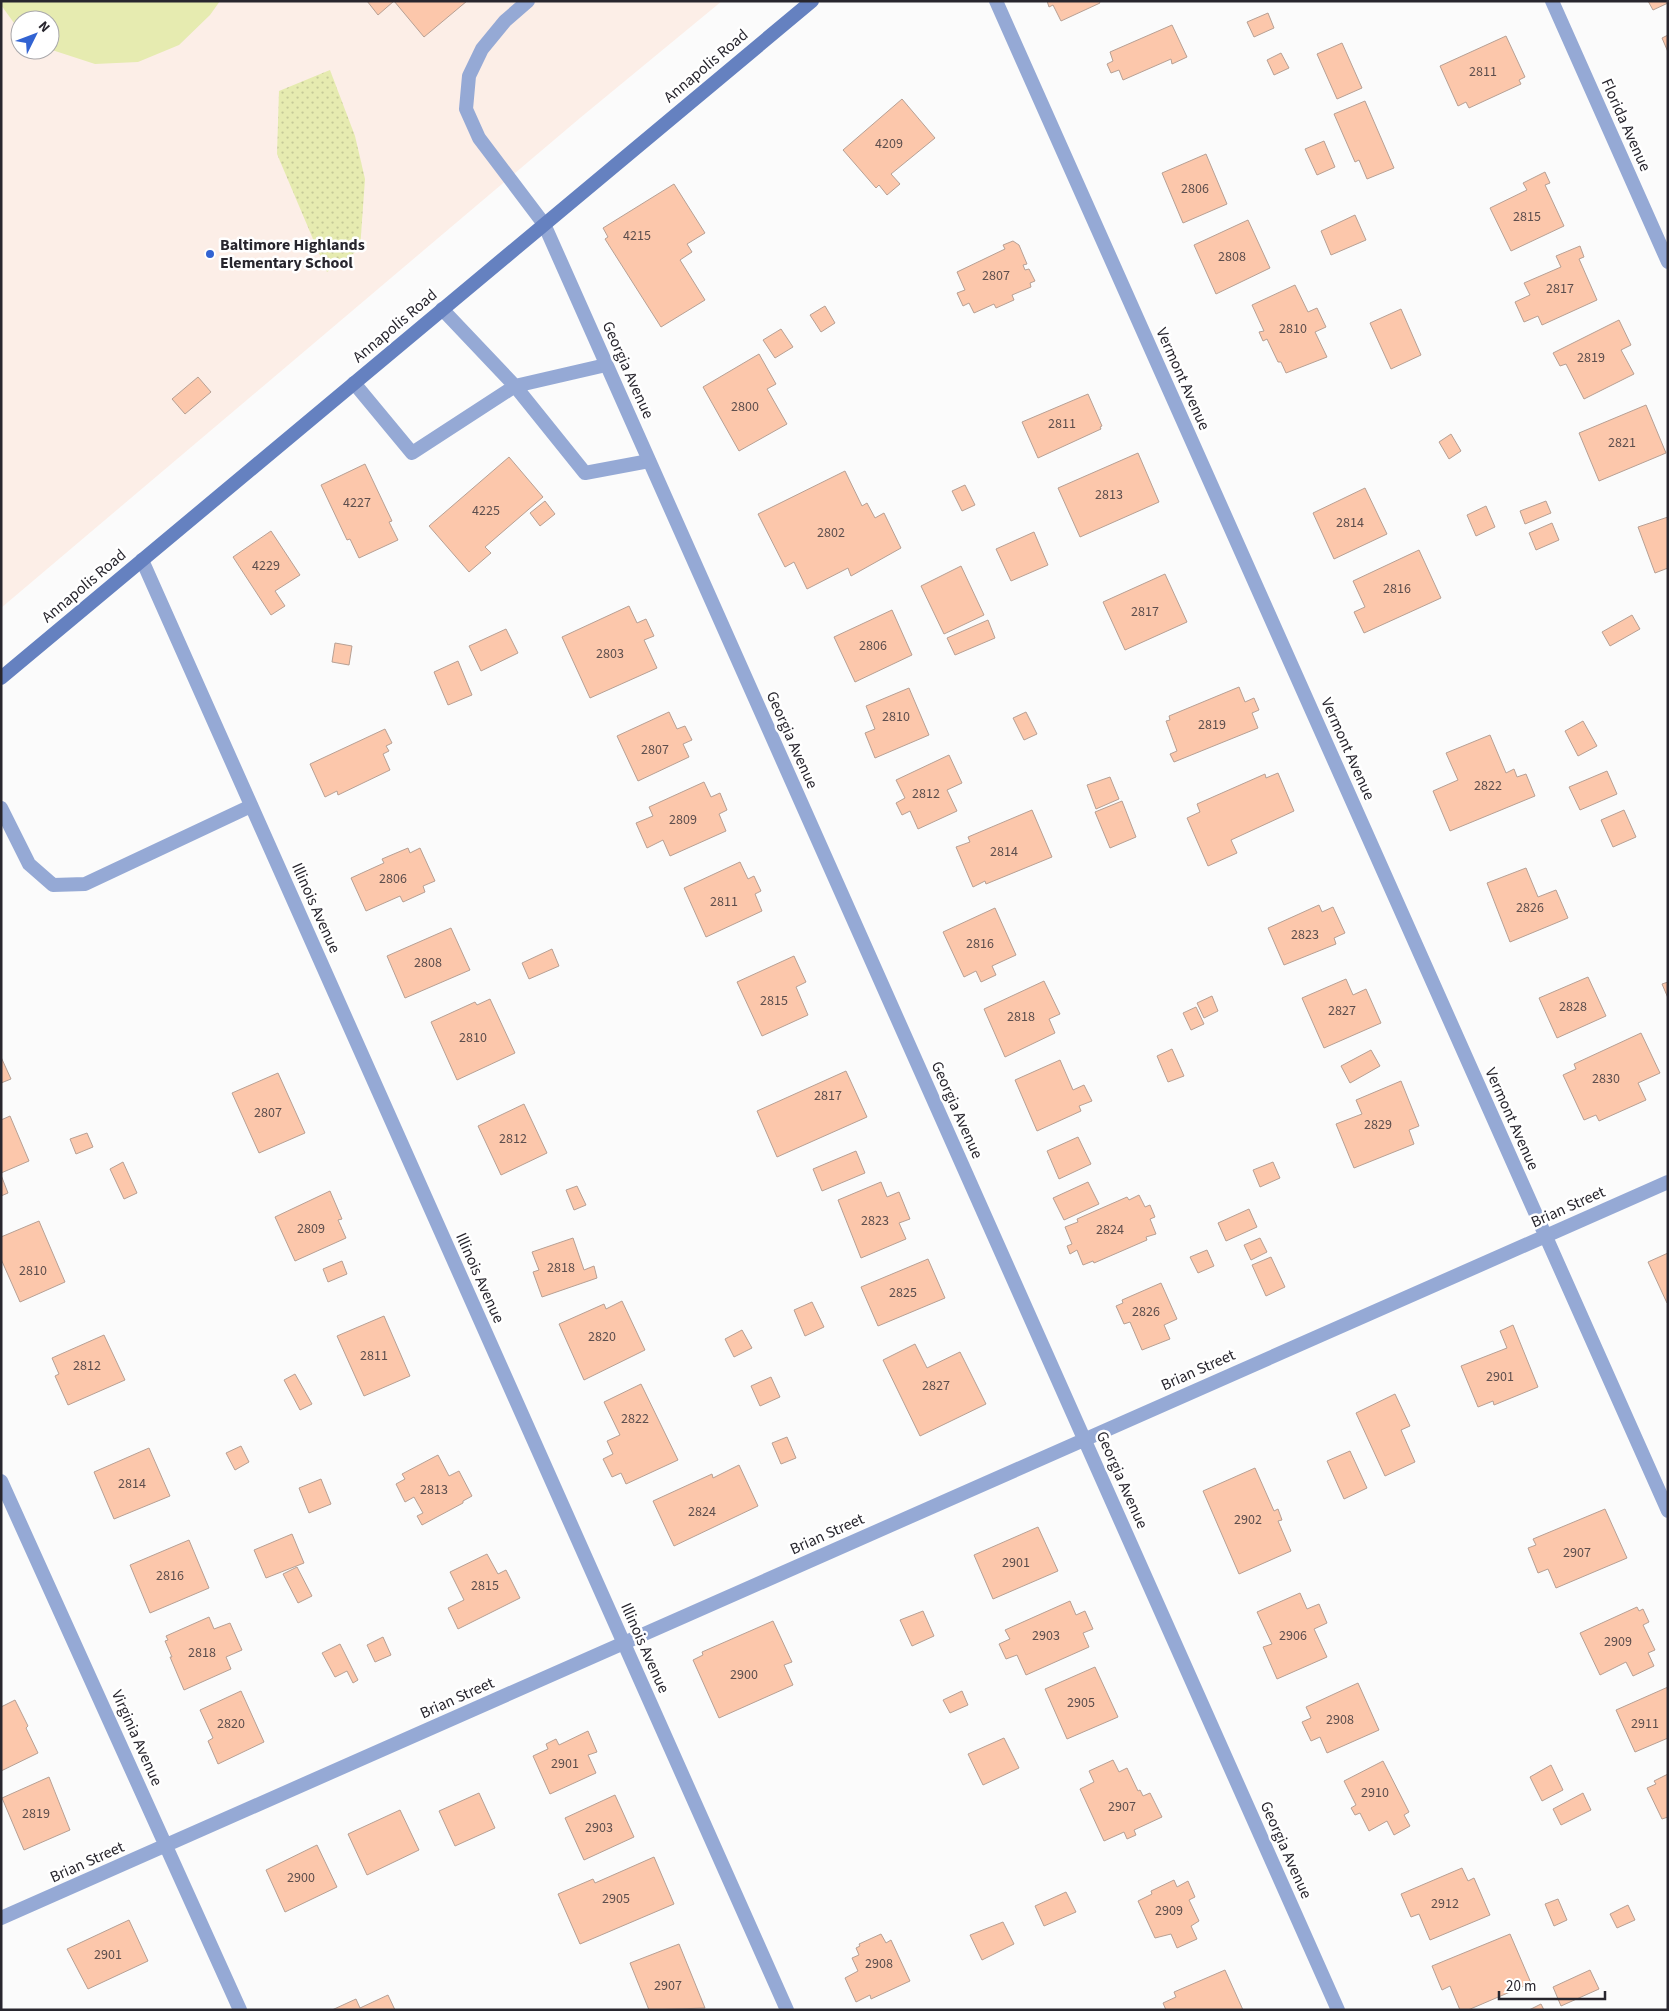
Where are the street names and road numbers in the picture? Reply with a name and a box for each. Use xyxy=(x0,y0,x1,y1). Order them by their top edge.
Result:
street label: Annapolis Road xyxy=(659,24,753,108)
street label: Florida Avenue xyxy=(1596,75,1656,175)
street label: Annapolis Road xyxy=(348,284,442,368)
street label: Georgia Avenue xyxy=(597,318,659,422)
street label: Vermont Avenue xyxy=(1151,324,1215,434)
street label: Annapolis Road xyxy=(37,544,131,628)
street label: Georgia Avenue xyxy=(761,688,823,792)
street label: Vermont Avenue xyxy=(1316,694,1380,804)
street label: Illinois Avenue xyxy=(286,859,346,957)
street label: Georgia Avenue xyxy=(926,1058,988,1162)
street label: Vermont Avenue xyxy=(1480,1064,1544,1174)
street label: Brian Street xyxy=(1527,1181,1609,1233)
street label: Illinois Avenue xyxy=(450,1229,510,1327)
street label: Brian Street xyxy=(1157,1344,1239,1396)
street label: Georgia Avenue xyxy=(1091,1428,1153,1532)
street label: Brian Street xyxy=(786,1508,868,1560)
street label: Illinois Avenue xyxy=(615,1599,675,1697)
street label: Brian Street xyxy=(416,1672,498,1724)
street label: Virginia Avenue xyxy=(106,1687,168,1789)
street label: Georgia Avenue xyxy=(1255,1798,1317,1902)
street label: Brian Street xyxy=(46,1836,128,1888)

